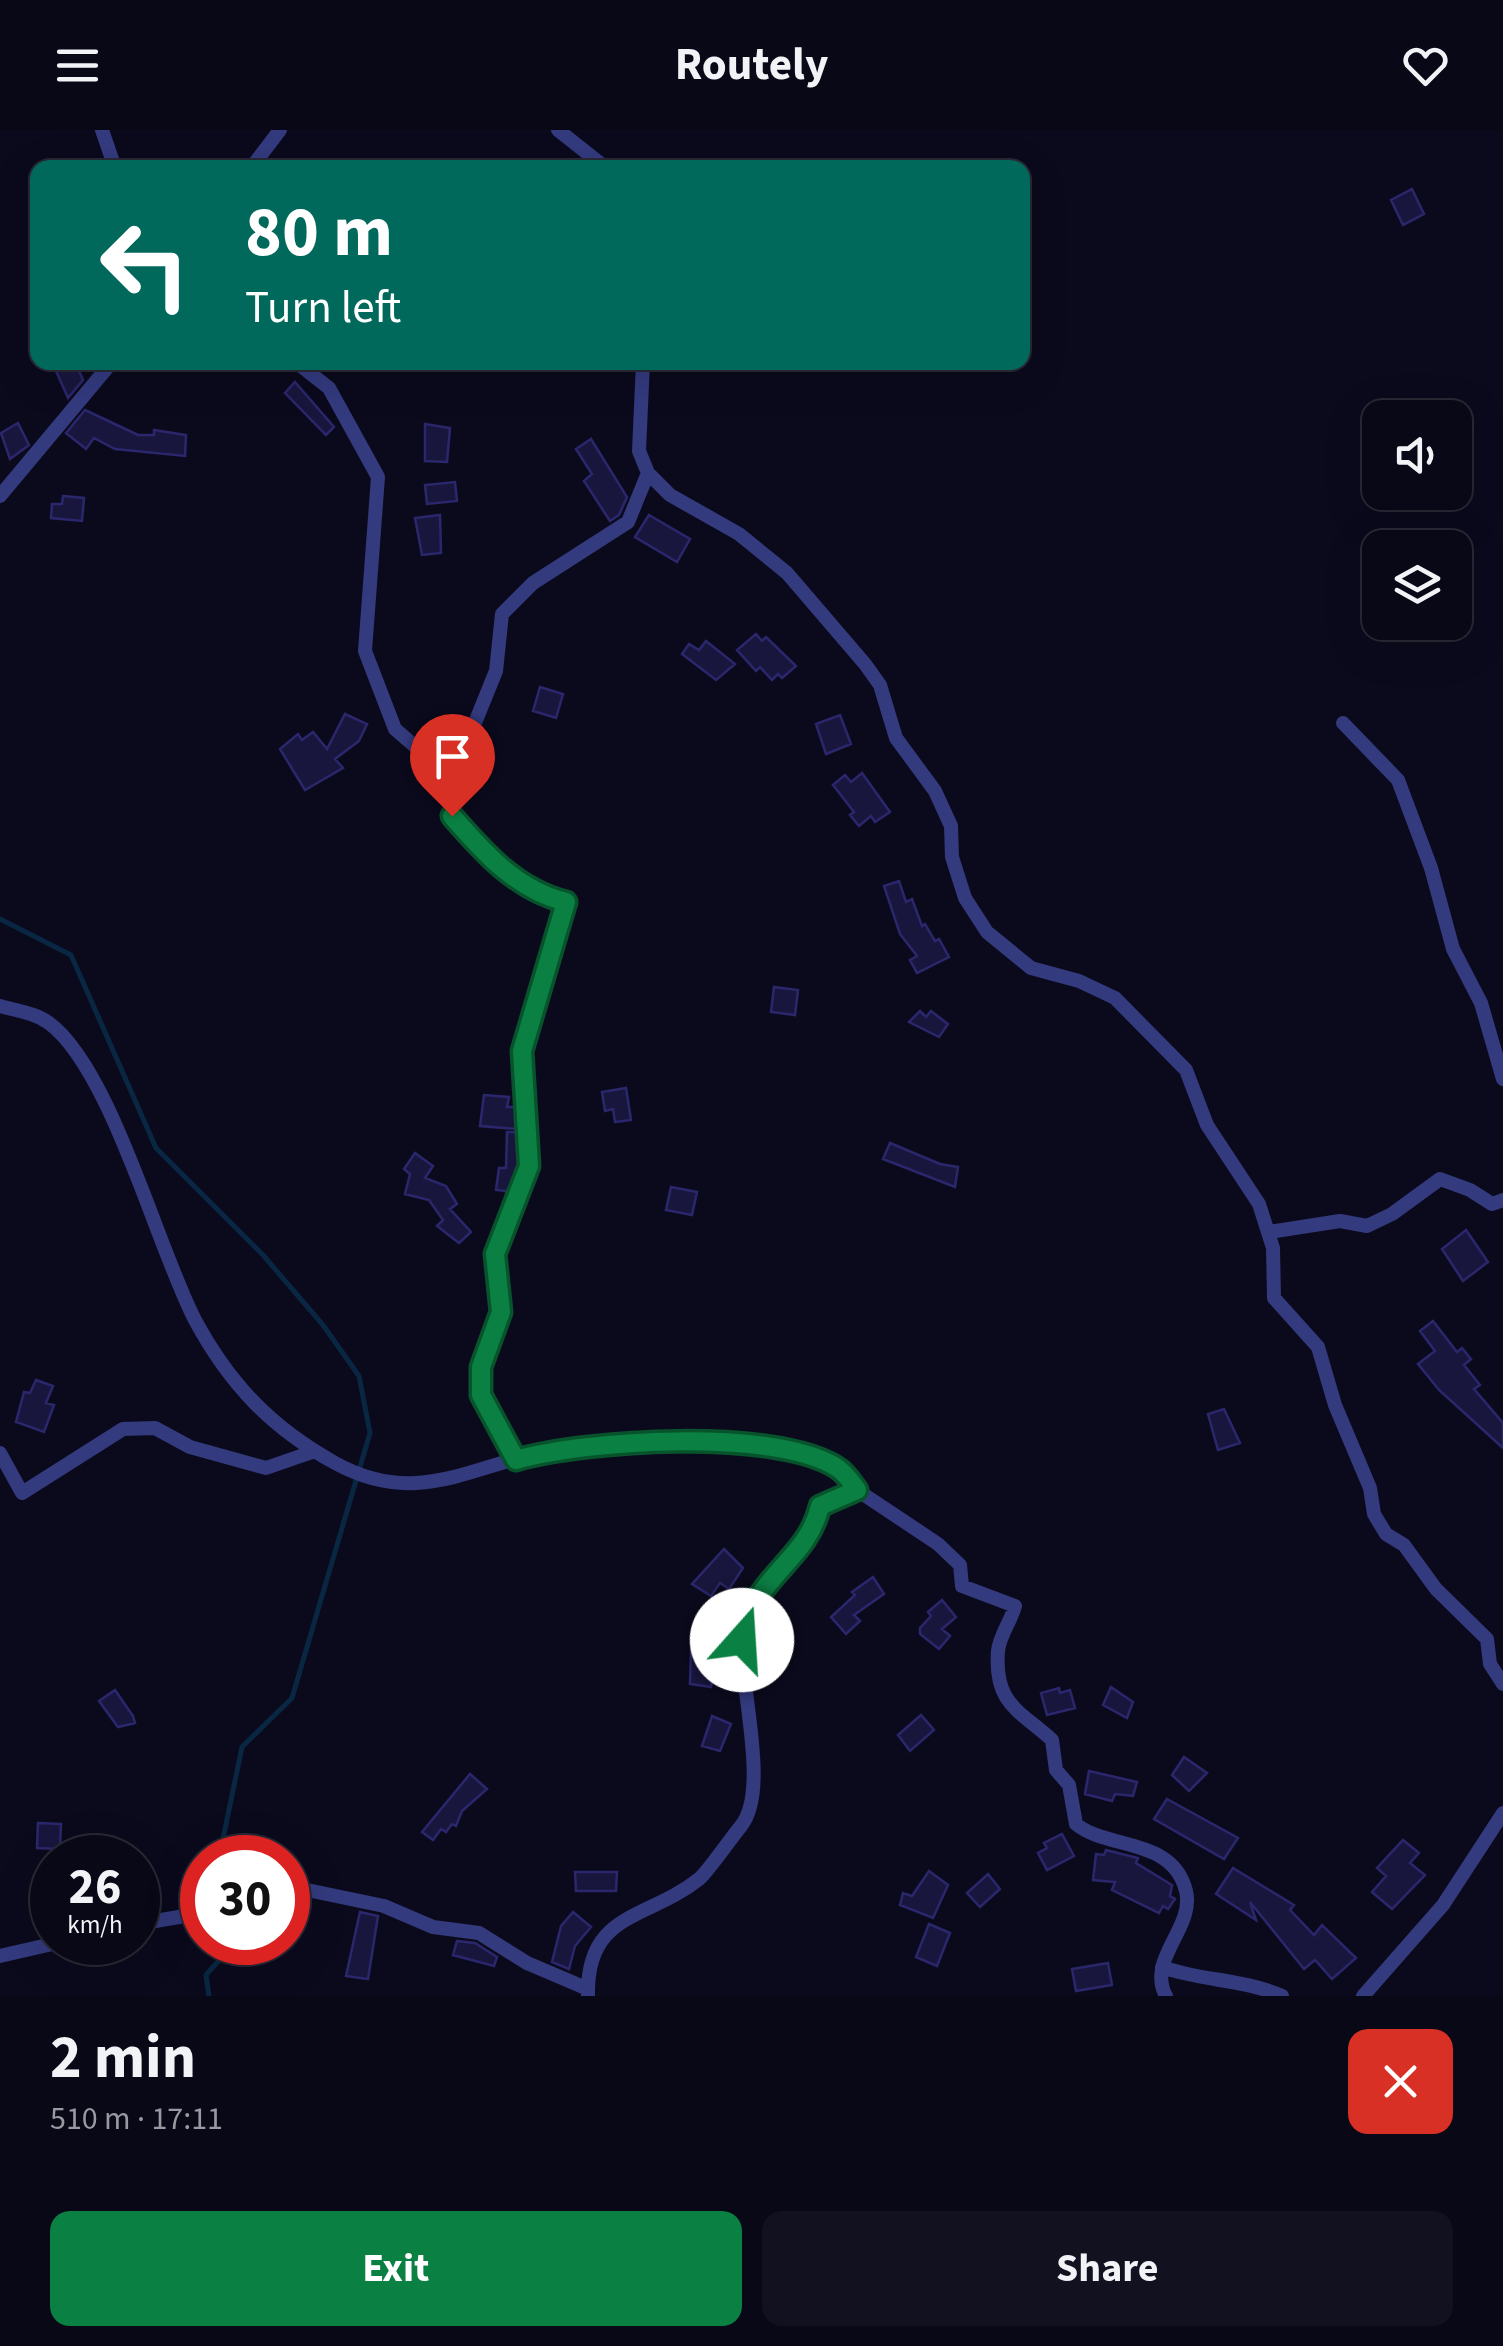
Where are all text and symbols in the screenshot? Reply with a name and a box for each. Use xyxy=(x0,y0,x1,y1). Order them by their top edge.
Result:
text: Routely xyxy=(675,33,828,97)
icon: menu xyxy=(50,38,105,93)
icon: heart xyxy=(1398,38,1453,93)
text: 80 m xyxy=(245,183,393,283)
icon: left xyxy=(80,200,210,330)
text: Turn left xyxy=(245,276,401,340)
map controls xyxy=(1362,400,1472,640)
button: sound xyxy=(1362,400,1472,510)
button: layers xyxy=(1362,530,1472,640)
pin xyxy=(410,714,495,817)
icon: arrive xyxy=(425,729,480,784)
position arrow xyxy=(690,1588,794,1692)
speed limit sign: 30 xyxy=(180,1835,310,1965)
text: 26 xyxy=(69,1852,121,1923)
text: km/h xyxy=(67,1907,123,1943)
text: 2 min xyxy=(50,2016,196,2101)
button: close xyxy=(1348,2029,1453,2134)
text: 510 m · 17:11 xyxy=(50,2096,223,2142)
button: Exit xyxy=(50,2211,742,2326)
button: Share xyxy=(762,2211,1453,2326)

